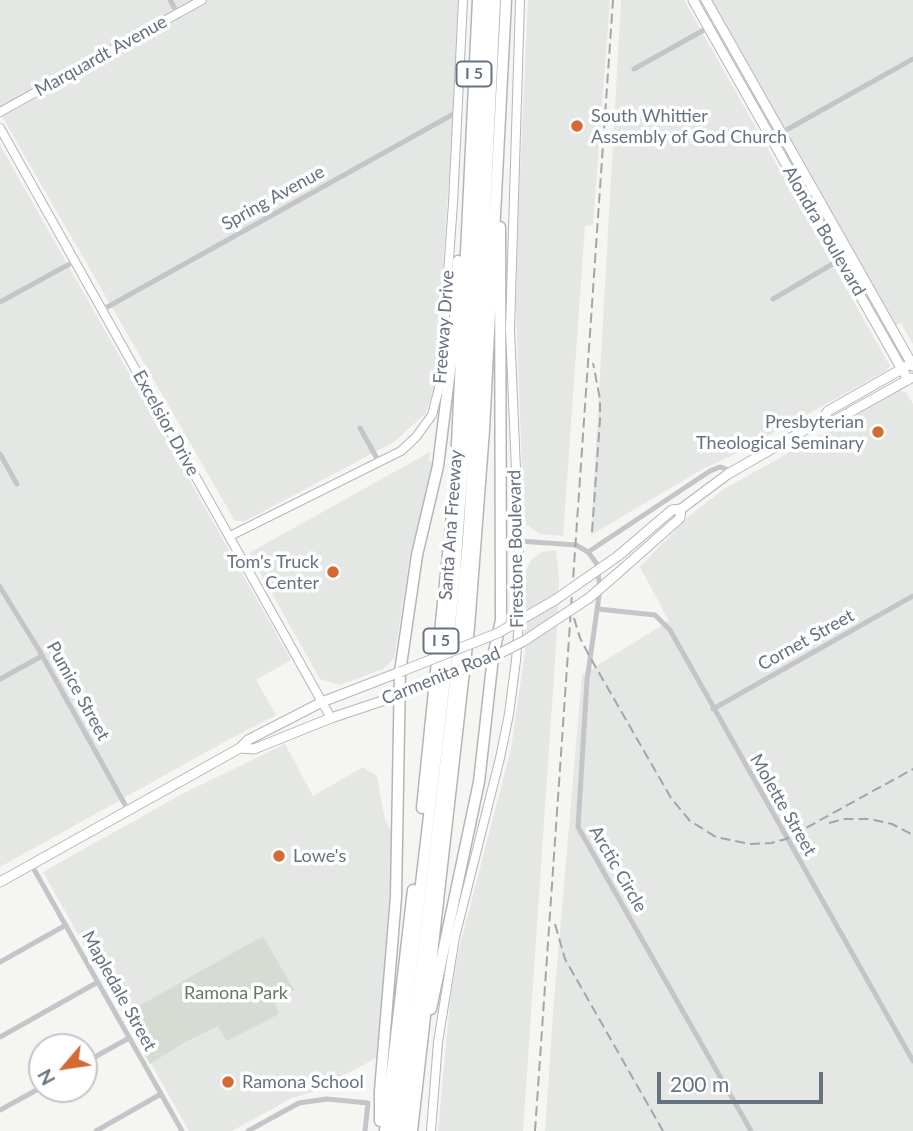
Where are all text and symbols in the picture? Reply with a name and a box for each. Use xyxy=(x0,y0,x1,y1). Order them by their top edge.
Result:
street label: Marquardt Avenue xyxy=(31,11,171,101)
road number: I 5 xyxy=(456,61,491,86)
place label: South Whittier Assembly of God Church xyxy=(591,105,787,148)
marker: South Whittier Assembly of God Church xyxy=(569,118,585,134)
street label: Spring Avenue xyxy=(218,161,328,235)
street label: Alondra Boulevard xyxy=(778,162,870,300)
street label: Freeway Drive xyxy=(429,269,459,385)
street label: Excelsior Drive xyxy=(128,366,204,480)
place label: Presbyterian Theological Seminary xyxy=(696,411,864,453)
marker: Presbyterian Theological Seminary xyxy=(870,424,886,440)
street label: Santa Ana Freeway xyxy=(435,449,467,601)
street label: Firestone Boulevard xyxy=(504,470,528,628)
place label: Tom's Truck Center xyxy=(227,551,319,594)
marker: Tom's Truck Center xyxy=(325,564,341,580)
street label: Cornet Street xyxy=(754,605,858,675)
road number: I 5 xyxy=(424,628,458,654)
street label: Pumice Street xyxy=(42,638,114,744)
street label: Carmenita Road xyxy=(378,642,504,710)
street label: Molette Street xyxy=(745,750,821,860)
street label: Arctic Circle xyxy=(585,822,651,916)
place label: Lowe's xyxy=(293,845,346,867)
marker: Lowe's xyxy=(271,848,287,864)
street label: Mapledale Street xyxy=(77,927,161,1055)
park label: Ramona Park xyxy=(184,982,288,1004)
north arrow xyxy=(28,1033,98,1103)
scale bar xyxy=(661,1058,827,1102)
text: N xyxy=(32,1065,60,1089)
place label: Ramona School xyxy=(242,1071,364,1093)
text: 200 m xyxy=(670,1071,729,1096)
marker: Ramona School xyxy=(220,1074,236,1090)

